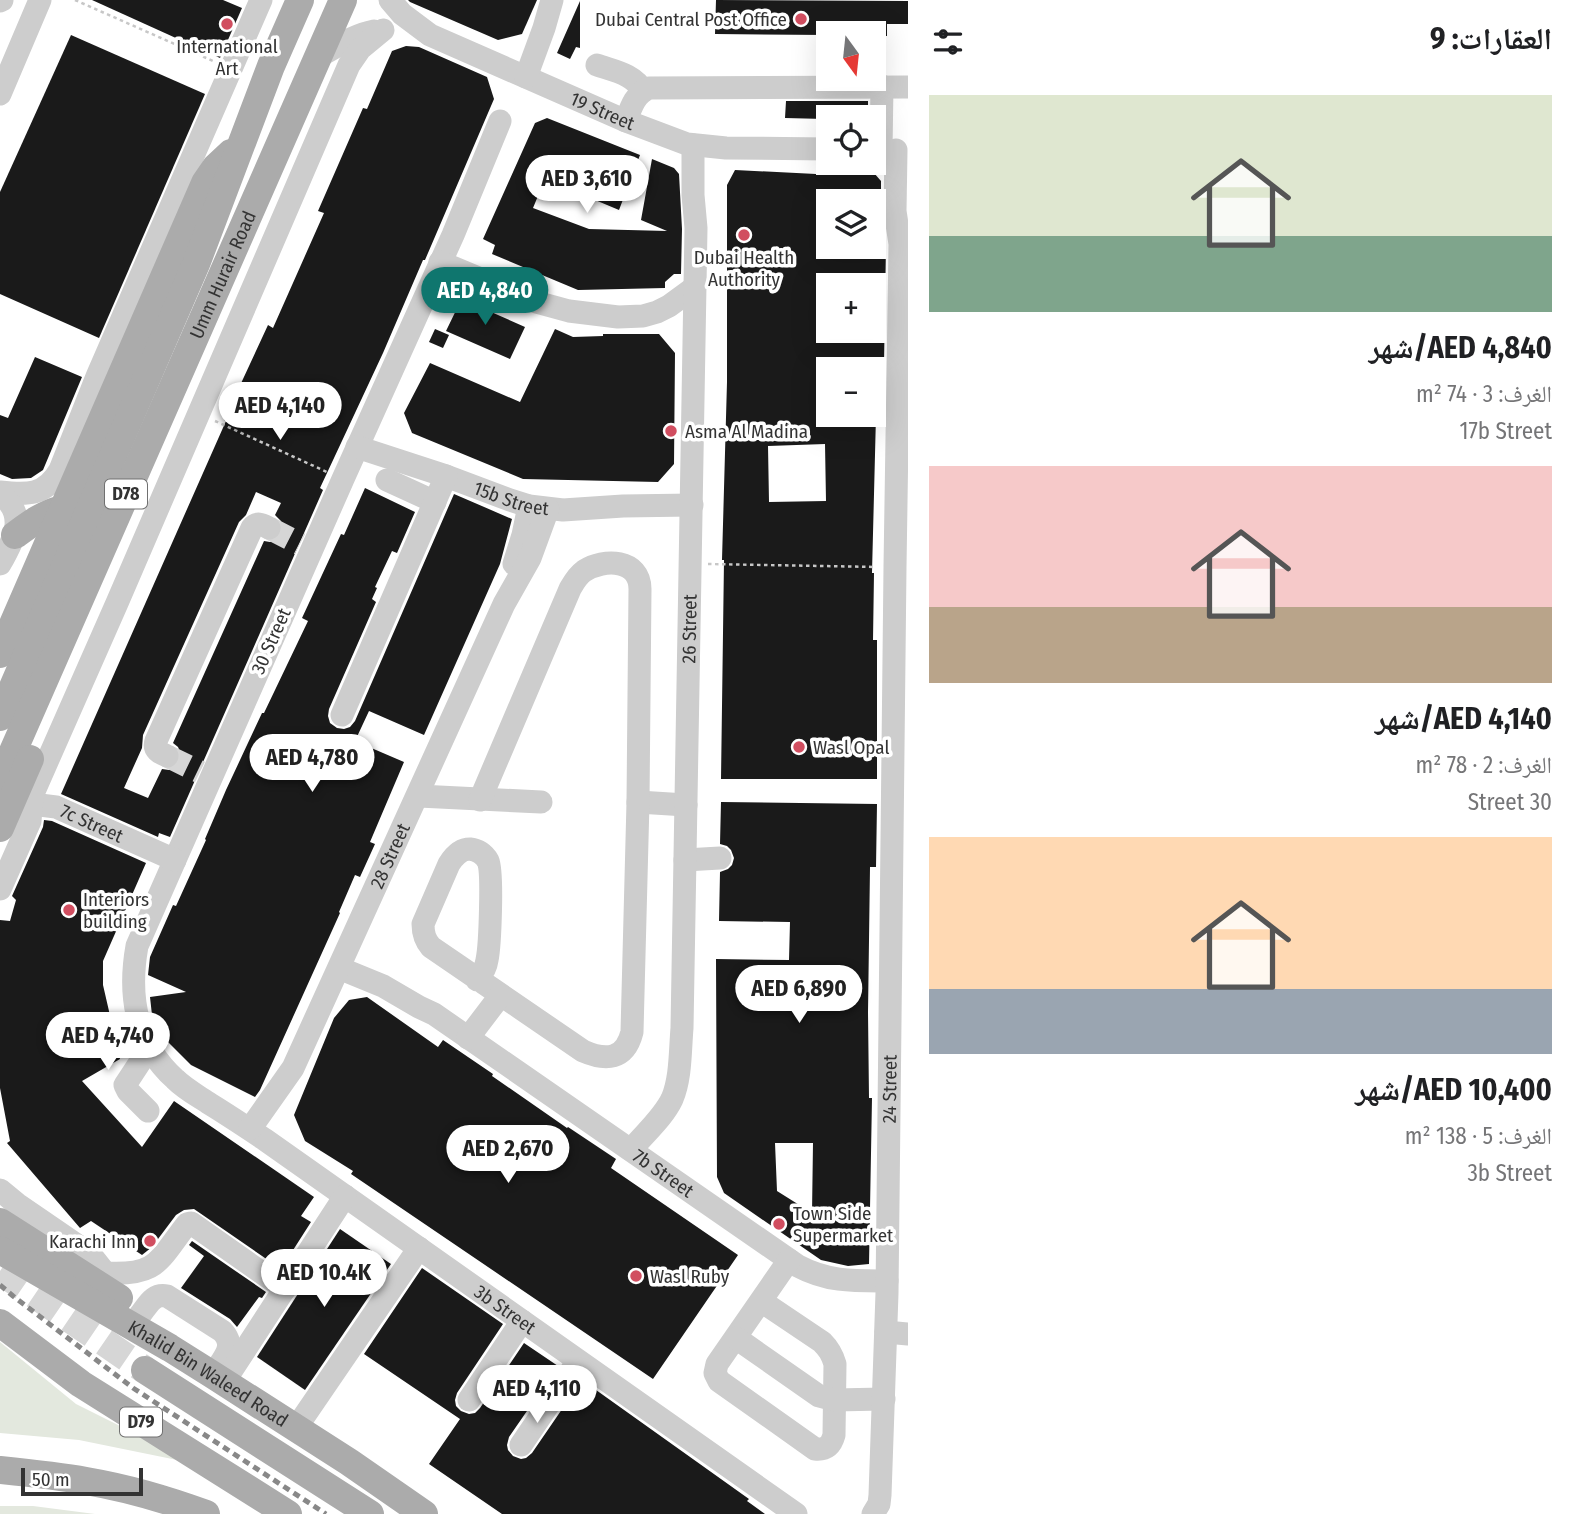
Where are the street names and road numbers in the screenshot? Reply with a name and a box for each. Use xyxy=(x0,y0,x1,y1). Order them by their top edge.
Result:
street label: 19 Street xyxy=(567,87,639,135)
street label: Umm Hurair Road xyxy=(184,207,260,342)
street label: 15b Street xyxy=(471,476,551,520)
road number: D78 xyxy=(105,480,147,508)
street label: 26 Street xyxy=(677,593,701,663)
street label: 30 Street xyxy=(246,604,296,677)
street label: 7c Street xyxy=(57,799,128,847)
street label: 28 Street xyxy=(365,819,415,892)
street label: 24 Street xyxy=(877,1054,901,1123)
street label: 7b Street xyxy=(629,1144,699,1202)
street label: 3b Street xyxy=(470,1280,541,1339)
street label: Khalid Bin Waleed Road xyxy=(124,1315,292,1432)
road number: D79 xyxy=(120,1408,162,1436)

